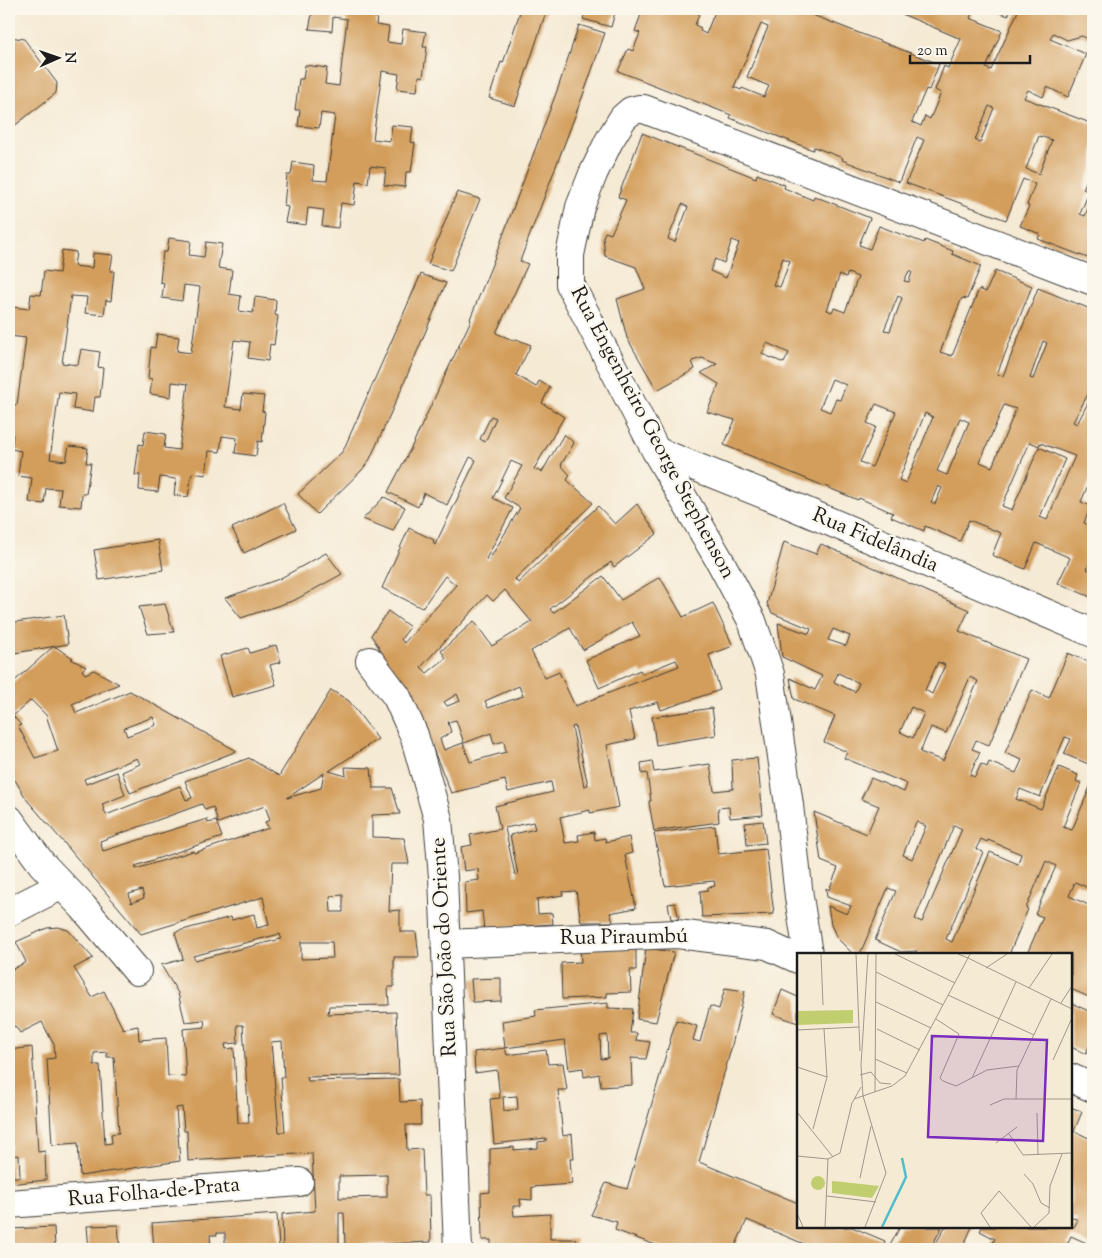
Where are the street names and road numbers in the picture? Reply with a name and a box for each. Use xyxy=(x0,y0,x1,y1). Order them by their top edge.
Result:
street label: Rua Engenheiro George Stephenson xyxy=(562,281,742,585)
street label: Rua Fidelândia xyxy=(807,501,943,581)
street label: Rua São João do Oriente xyxy=(424,836,466,1058)
street label: Rua Piraumbú xyxy=(560,922,688,954)
street label: Rua Folha-de-Prata xyxy=(67,1171,242,1215)

